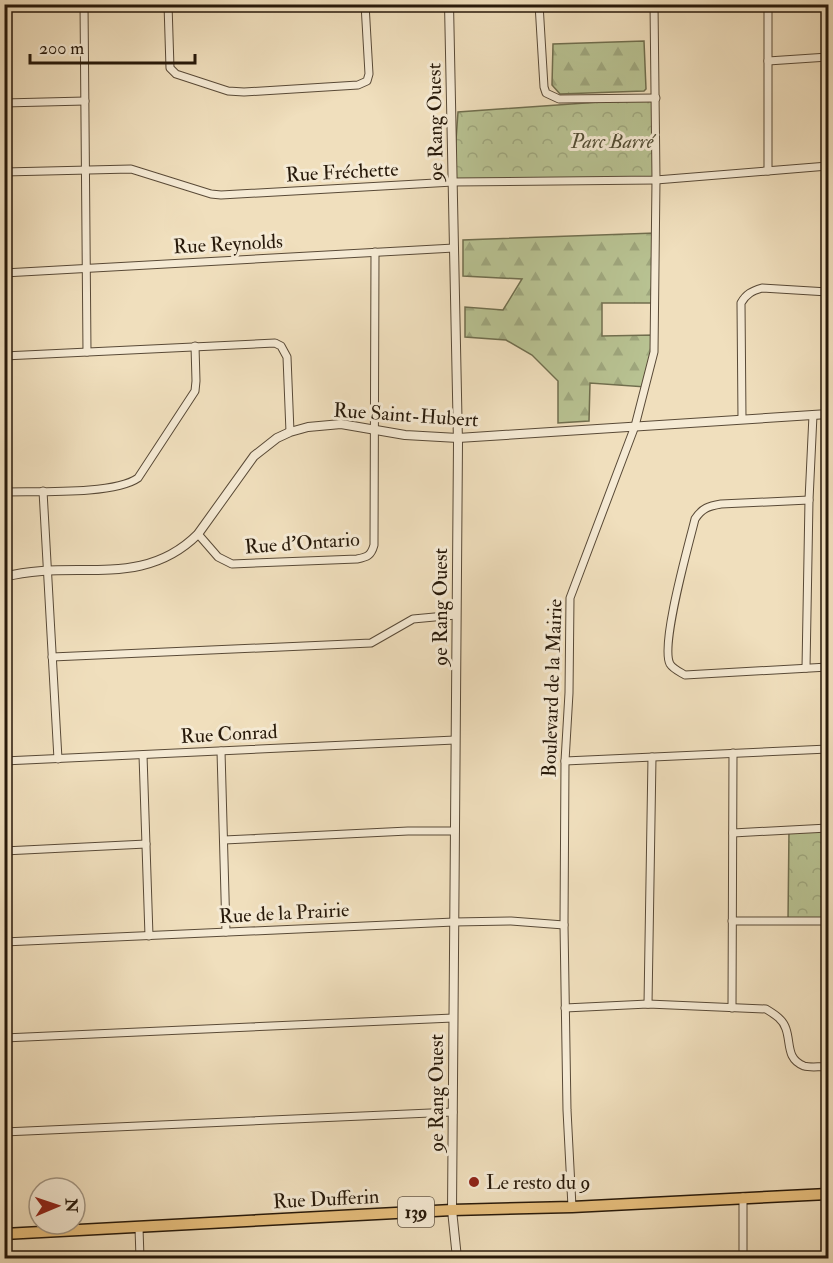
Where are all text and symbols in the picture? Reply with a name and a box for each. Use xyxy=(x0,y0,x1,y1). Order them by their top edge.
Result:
scale bar xyxy=(30,27,195,65)
text: 200 m xyxy=(39,37,84,60)
street label: 9e Rang Ouest xyxy=(421,62,449,183)
park label: Parc Barré xyxy=(570,129,657,154)
street label: Rue Fréchette xyxy=(285,157,399,187)
street label: Rue Reynolds xyxy=(172,229,284,259)
street label: Rue Saint-Hubert xyxy=(333,397,480,433)
street label: Rue d'Ontario xyxy=(244,527,360,559)
street label: 9e Rang Ouest xyxy=(428,547,453,668)
street label: Boulevard de la Mairie xyxy=(536,598,568,778)
street label: Rue Conrad xyxy=(180,719,278,749)
street label: Rue de la Prairie xyxy=(218,897,350,929)
street label: 9e Rang Ouest xyxy=(424,1033,449,1154)
place label: Le resto du 9 xyxy=(486,1170,591,1195)
marker: Le resto du 9 xyxy=(467,1175,481,1189)
north arrow xyxy=(27,1176,87,1236)
street label: Rue Dufferin xyxy=(272,1184,380,1214)
text: N xyxy=(61,1197,81,1214)
road number: 139 xyxy=(398,1197,434,1227)

